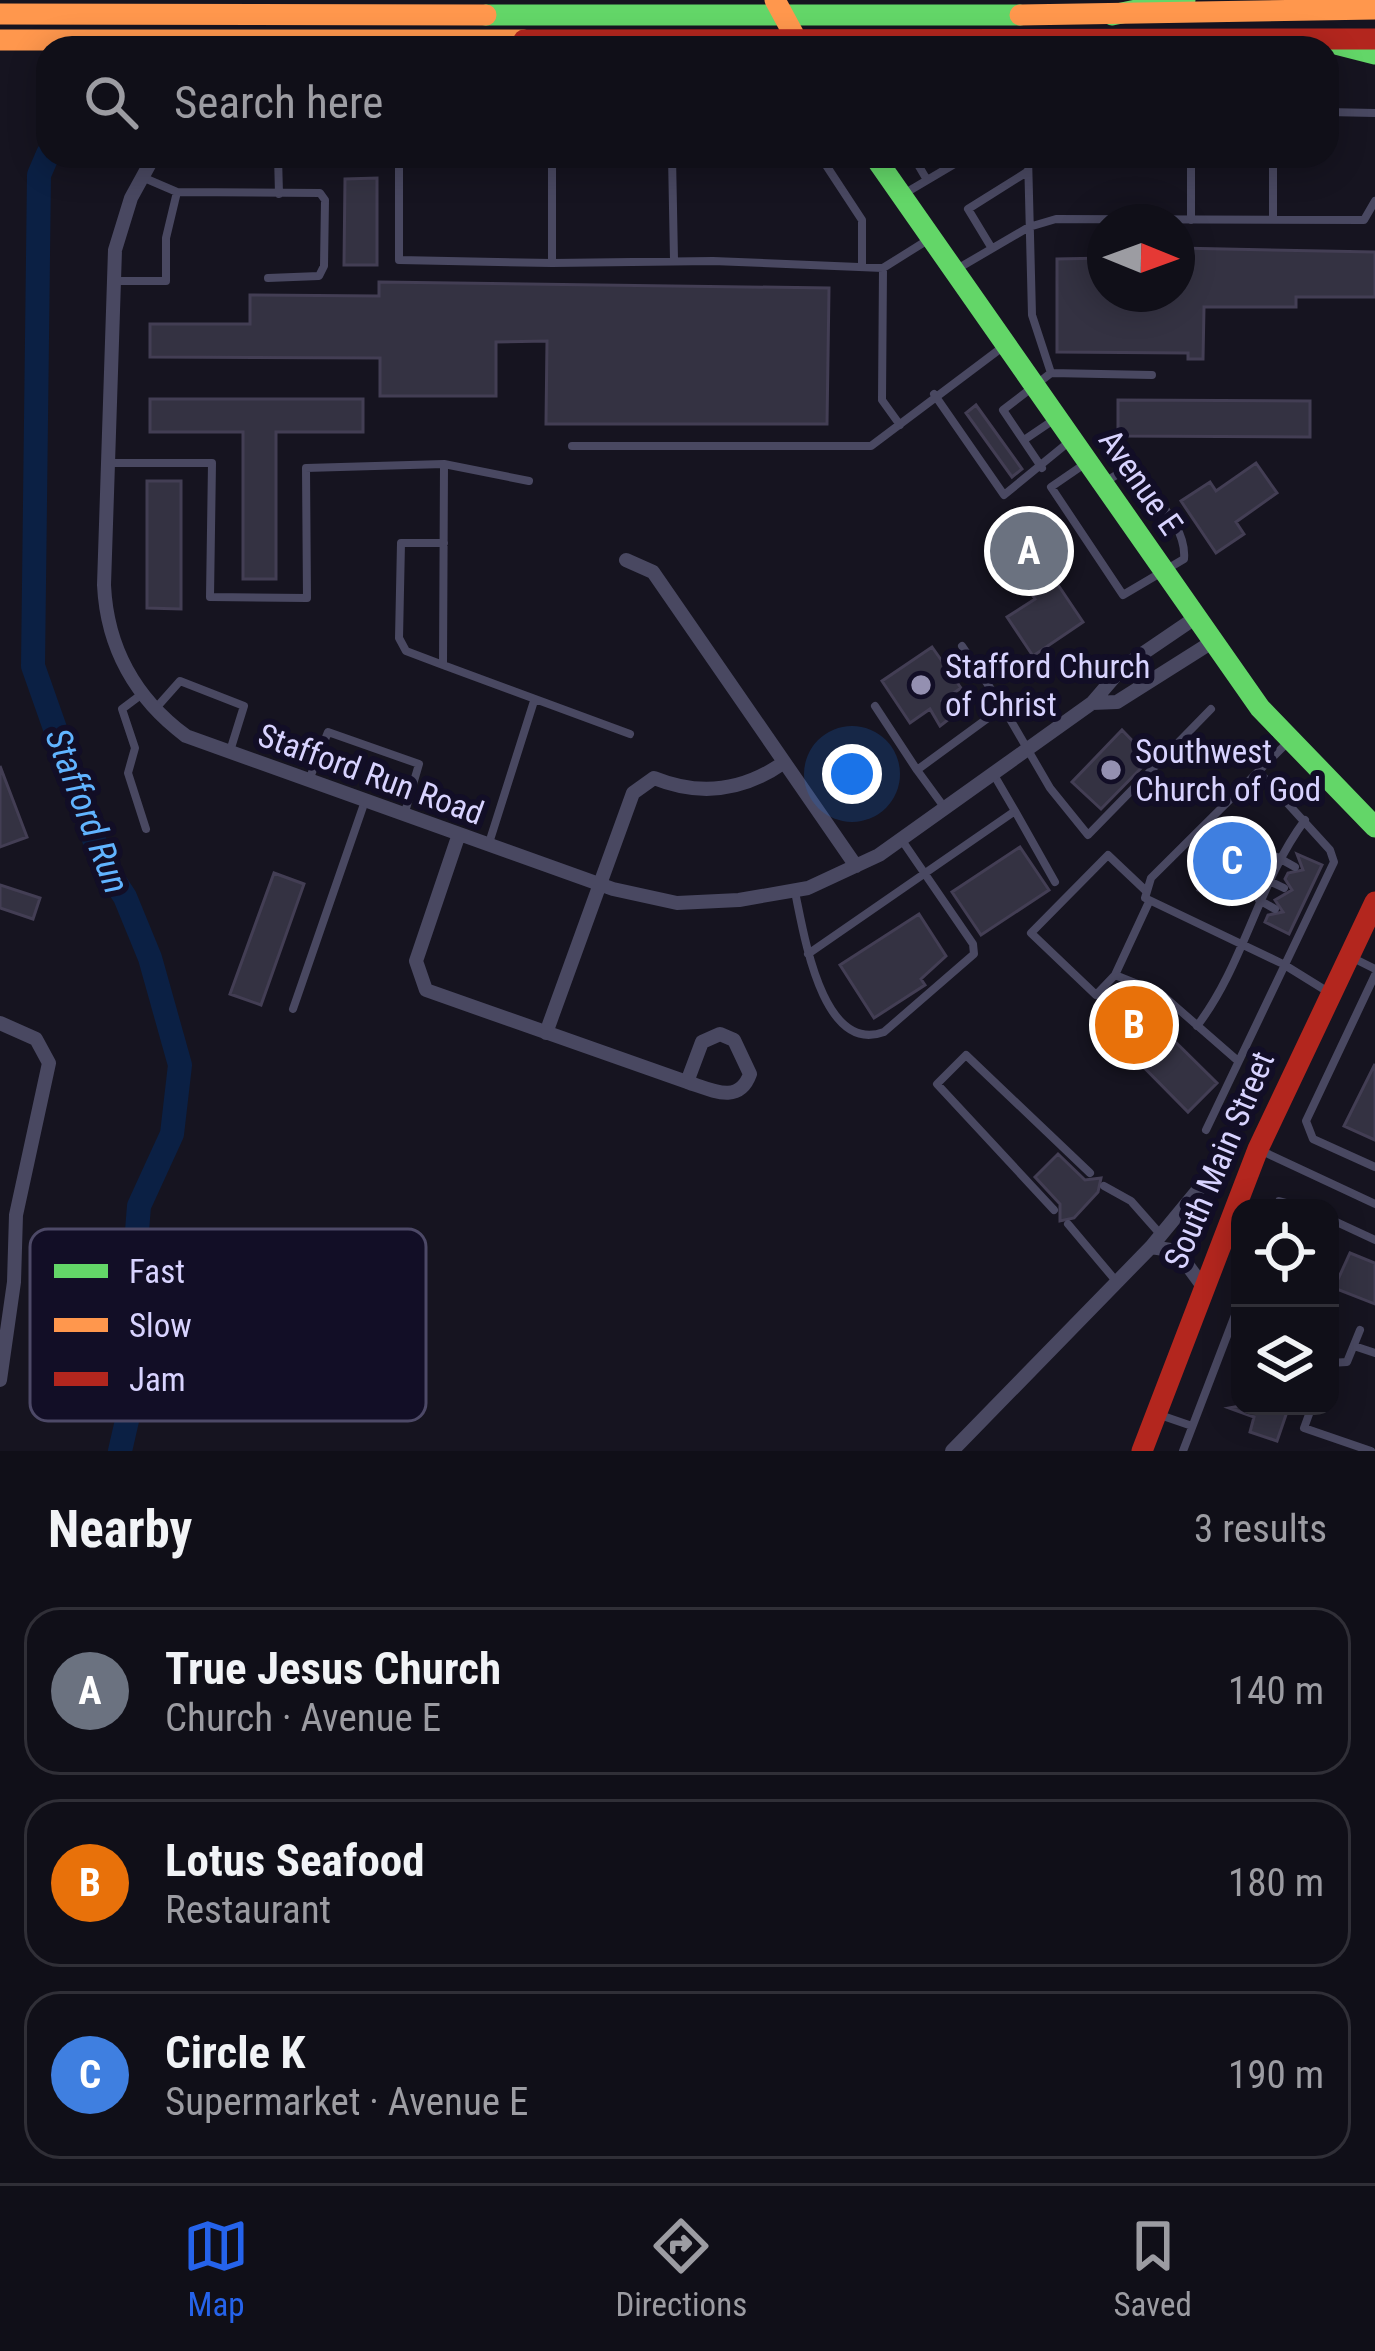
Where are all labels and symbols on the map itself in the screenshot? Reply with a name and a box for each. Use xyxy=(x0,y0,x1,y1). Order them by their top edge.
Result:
north arrow xyxy=(1087,204,1195,312)
street label: Avenue E xyxy=(1091,422,1191,542)
pin: A xyxy=(990,506,1068,596)
place label: Stafford Church of Christ xyxy=(945,647,1150,724)
marker: Stafford Church of Christ xyxy=(908,672,934,698)
street label: Stafford Run Road xyxy=(253,715,489,833)
water label: Stafford Run xyxy=(36,723,138,899)
place label: Southwest Church of God xyxy=(1135,732,1321,809)
your location xyxy=(822,744,882,804)
marker: Southwest Church of God xyxy=(1098,757,1124,783)
pin: C xyxy=(1193,816,1271,906)
pin: B xyxy=(1095,980,1173,1070)
street label: South Main Street xyxy=(1156,1046,1282,1274)
legend xyxy=(30,1229,426,1421)
text: Fast xyxy=(129,1252,185,1291)
text: Slow xyxy=(129,1306,192,1345)
text: Jam xyxy=(129,1360,186,1399)

